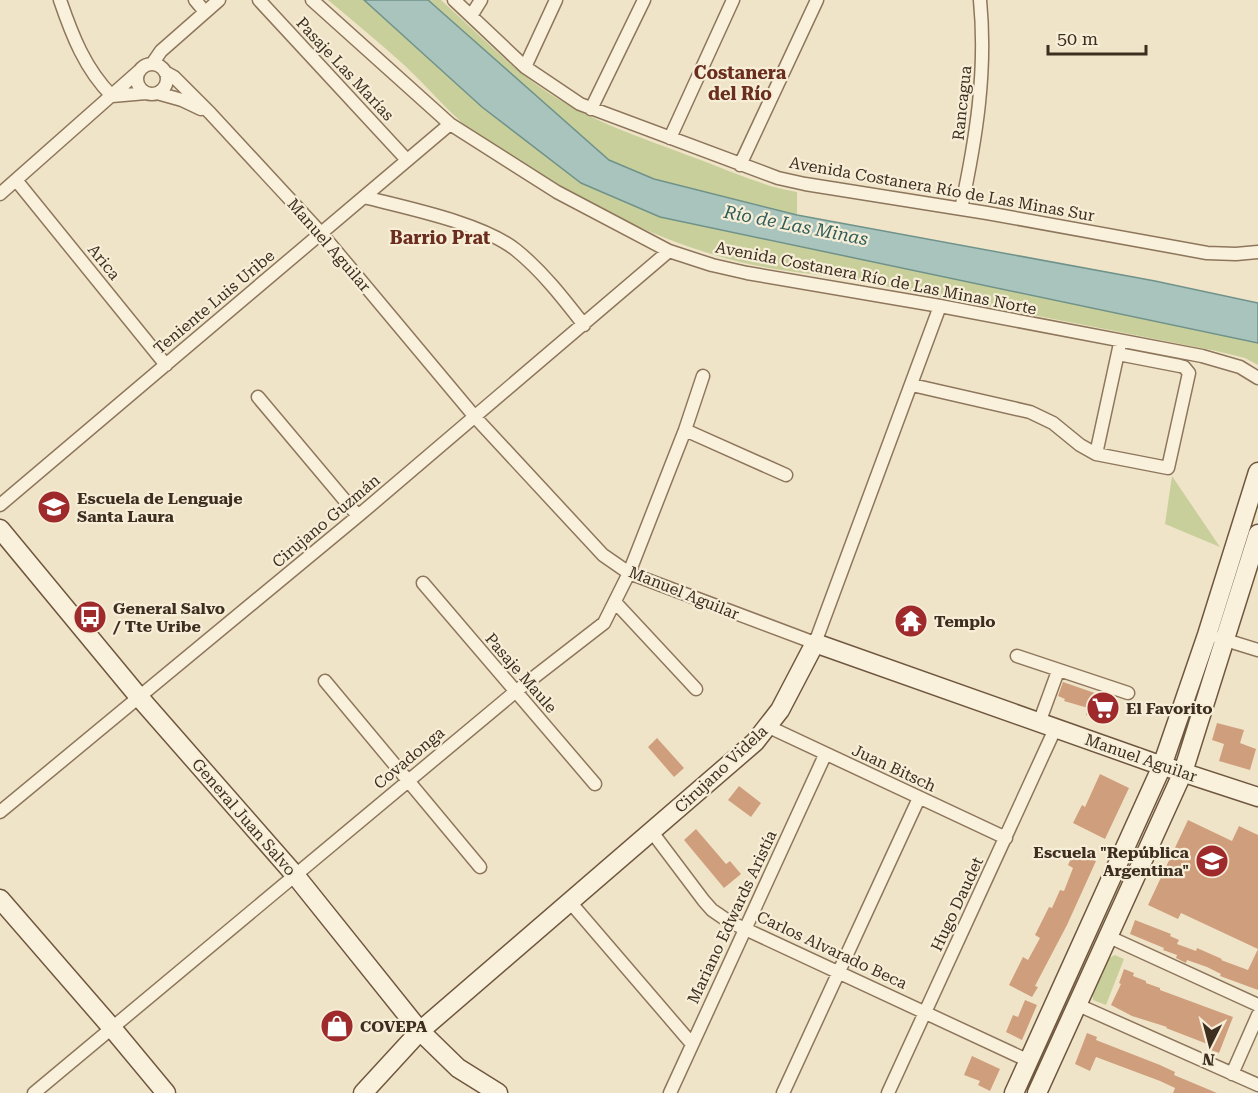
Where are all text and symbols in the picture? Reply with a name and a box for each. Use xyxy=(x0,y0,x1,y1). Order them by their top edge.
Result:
street label: Pasaje Las Marías xyxy=(292,13,398,125)
scale bar xyxy=(1048,18,1146,56)
text: 50 m xyxy=(1057,28,1098,49)
district label: Costanera del Río xyxy=(694,62,787,104)
street label: Rancagua xyxy=(949,64,975,141)
street label: Avenida Costanera Río de Las Minas Sur xyxy=(788,153,1096,225)
street label: Manuel Aguilar xyxy=(283,195,375,296)
water label: Río de Las Minas xyxy=(722,200,870,250)
district label: Barrio Prat xyxy=(390,227,490,248)
street label: Avenida Costanera Río de Las Minas Norte xyxy=(714,237,1039,319)
street label: Arica xyxy=(84,240,124,284)
street label: Teniente Luis Uribe xyxy=(150,246,278,358)
street label: Cirujano Guzmán xyxy=(268,470,384,572)
school or university icon: Escuela de Lenguaje Santa Laura xyxy=(36,489,72,525)
place label: Escuela de Lenguaje Santa Laura xyxy=(77,489,243,526)
street label: Manuel Aguilar xyxy=(626,562,742,624)
bus stop icon: General Salvo / Tte Uribe xyxy=(72,599,108,635)
place label: General Salvo / Tte Uribe xyxy=(112,599,225,636)
temple icon: Templo xyxy=(893,603,929,639)
place label: Templo xyxy=(934,612,996,631)
street label: Pasaje Maule xyxy=(481,629,561,717)
supermarket icon: El Favorito xyxy=(1085,690,1121,726)
place label: El Favorito xyxy=(1126,699,1213,718)
street label: Cirujano Videla xyxy=(671,721,771,817)
street label: Covadonga xyxy=(370,723,448,793)
street label: Manuel Aguilar xyxy=(1082,730,1200,786)
street label: Juan Bitsch xyxy=(849,740,939,796)
street label: General Juan Salvo xyxy=(188,755,300,880)
street label: Mariano Edwards Aristía xyxy=(683,827,781,1007)
place label: Escuela "República Argentina" xyxy=(1033,843,1190,880)
school or university icon: Escuela "República Argentina" xyxy=(1194,843,1230,879)
street label: Hugo Daudet xyxy=(927,854,987,954)
street label: Carlos Alvarado Beca xyxy=(754,907,910,993)
shop icon: COVEPA xyxy=(319,1008,355,1044)
north arrow xyxy=(1180,1015,1240,1075)
place label: COVEPA xyxy=(360,1017,428,1036)
text: N xyxy=(1201,1049,1216,1070)

